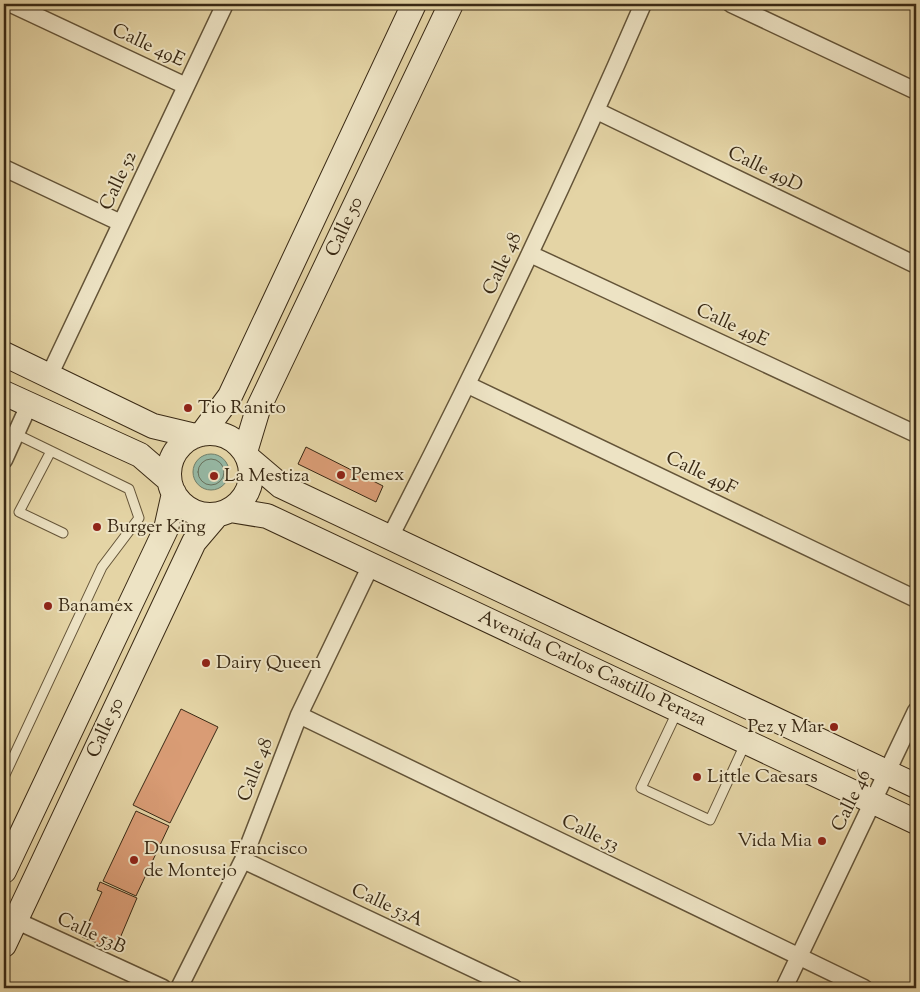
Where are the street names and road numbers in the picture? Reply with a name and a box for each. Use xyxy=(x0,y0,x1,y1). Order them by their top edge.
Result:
street label: Calle 49E xyxy=(107,17,189,75)
street label: Calle 49D xyxy=(723,140,807,200)
street label: Calle 52 xyxy=(94,147,144,215)
street label: Calle 50 xyxy=(319,192,371,262)
street label: Calle 48 xyxy=(477,228,529,300)
street label: Calle 49E xyxy=(691,297,773,355)
street label: Calle 49F xyxy=(661,445,742,503)
street label: Avenida Carlos Castillo Peraza xyxy=(474,604,711,734)
street label: Calle 50 xyxy=(80,693,132,763)
street label: Calle 48 xyxy=(232,734,280,806)
street label: Calle 46 xyxy=(825,765,879,837)
street label: Calle 53 xyxy=(557,808,623,860)
street label: Calle 53A xyxy=(347,878,428,935)
street label: Calle 53B xyxy=(52,906,130,962)

